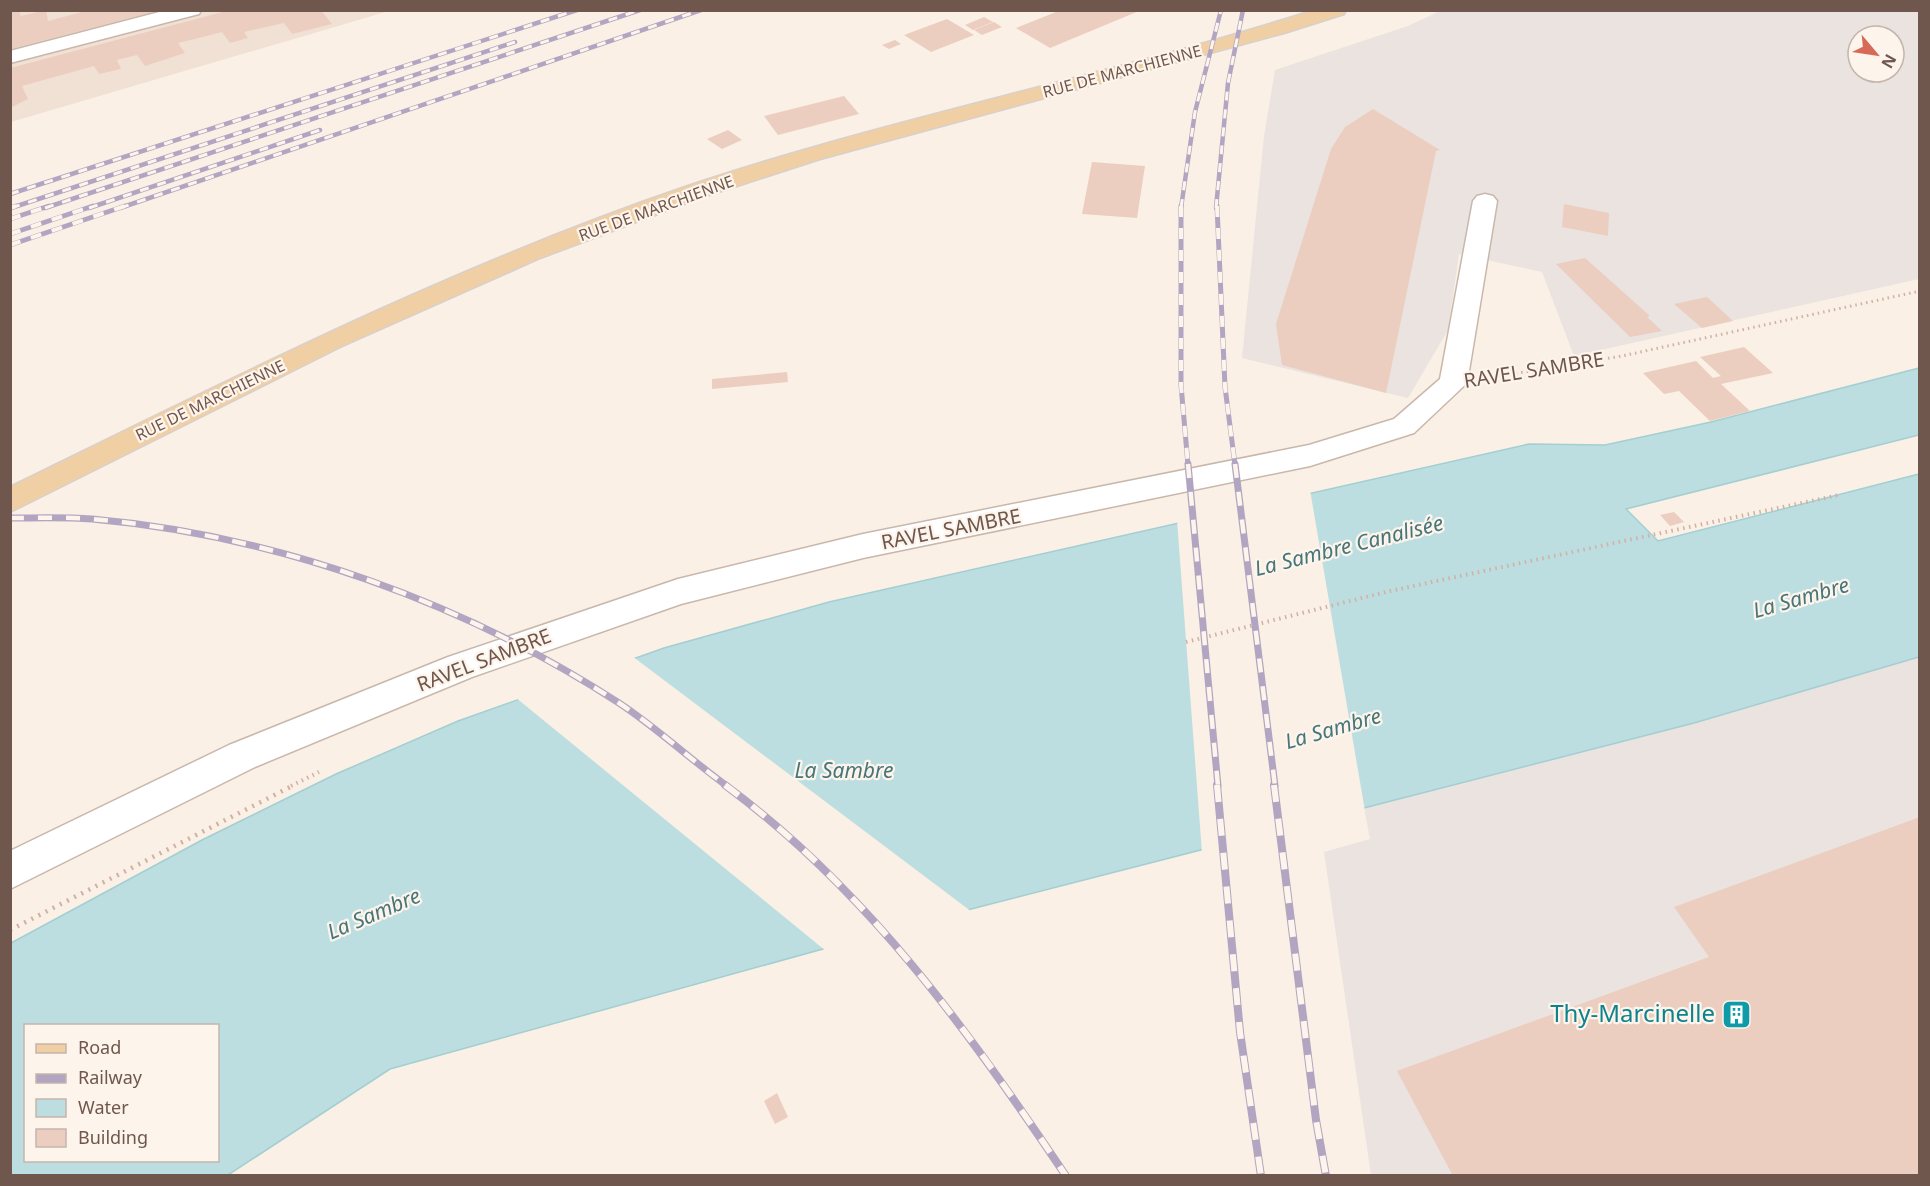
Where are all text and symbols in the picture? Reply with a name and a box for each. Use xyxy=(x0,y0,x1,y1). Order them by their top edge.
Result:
north arrow xyxy=(1846,24,1906,84)
street label: RUE DE MARCHIENNE xyxy=(1040,39,1204,103)
text: N xyxy=(1876,50,1902,72)
street label: RUE DE MARCHIENNE xyxy=(575,170,737,246)
street label: RAVEL SAMBRE xyxy=(1462,345,1606,394)
street label: RUE DE MARCHIENNE xyxy=(132,354,288,446)
street label: RAVEL SAMBRE xyxy=(879,502,1023,555)
water label: La Sambre Canalisée xyxy=(1251,508,1446,582)
water label: La Sambre xyxy=(1749,570,1852,624)
street label: RAVEL SAMBRE xyxy=(413,622,555,698)
water label: La Sambre xyxy=(1281,701,1384,755)
water label: La Sambre xyxy=(795,756,893,784)
water label: La Sambre xyxy=(323,881,425,945)
place label: Thy-Marcinelle xyxy=(1550,996,1715,1029)
building icon: Thy-Marcinelle xyxy=(1720,998,1752,1030)
legend xyxy=(24,1024,219,1162)
text: Road xyxy=(78,1035,121,1059)
text: Railway xyxy=(78,1065,143,1089)
text: Water xyxy=(78,1095,129,1119)
text: Building xyxy=(78,1125,148,1149)

